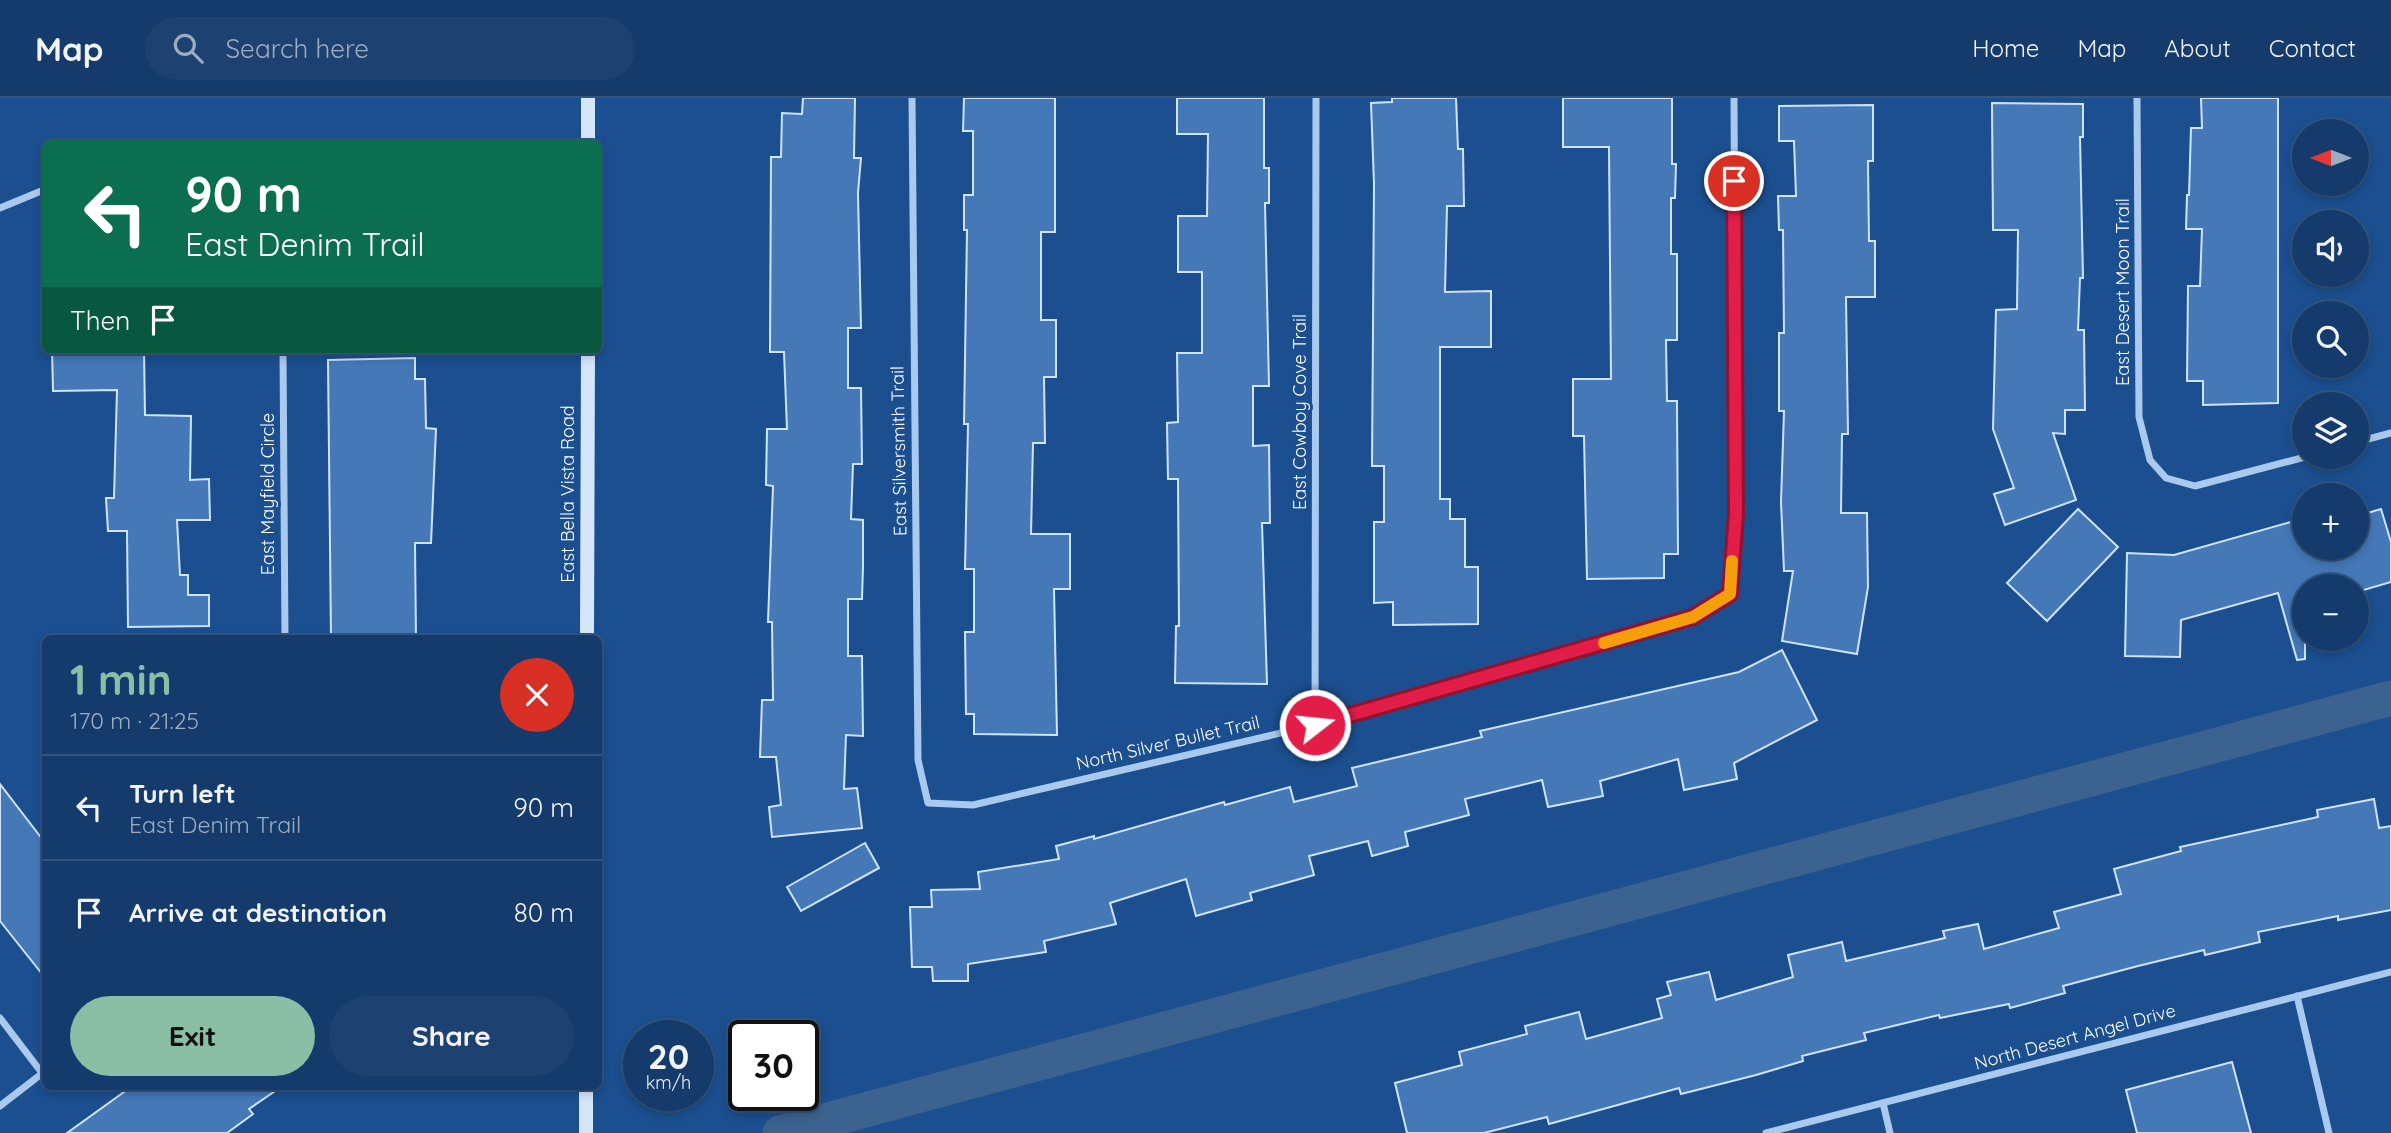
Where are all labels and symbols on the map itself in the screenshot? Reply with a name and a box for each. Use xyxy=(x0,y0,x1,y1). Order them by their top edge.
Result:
north arrow xyxy=(2292,119,2370,196)
pin xyxy=(1704,151,1764,211)
street label: East Desert Moon Trail xyxy=(2111,198,2134,386)
street label: East Cowboy Cove Trail xyxy=(1288,314,1311,510)
street label: East Silversmith Trail xyxy=(886,366,911,536)
street label: East Bella Vista Road xyxy=(556,405,579,583)
street label: East Mayfield Circle xyxy=(256,413,279,575)
position arrow xyxy=(1278,688,1352,762)
street label: North Silver Bullet Trail xyxy=(1074,710,1262,775)
street label: North Desert Angel Drive xyxy=(1972,999,2178,1074)
speed limit sign: 30 xyxy=(728,1020,819,1111)

